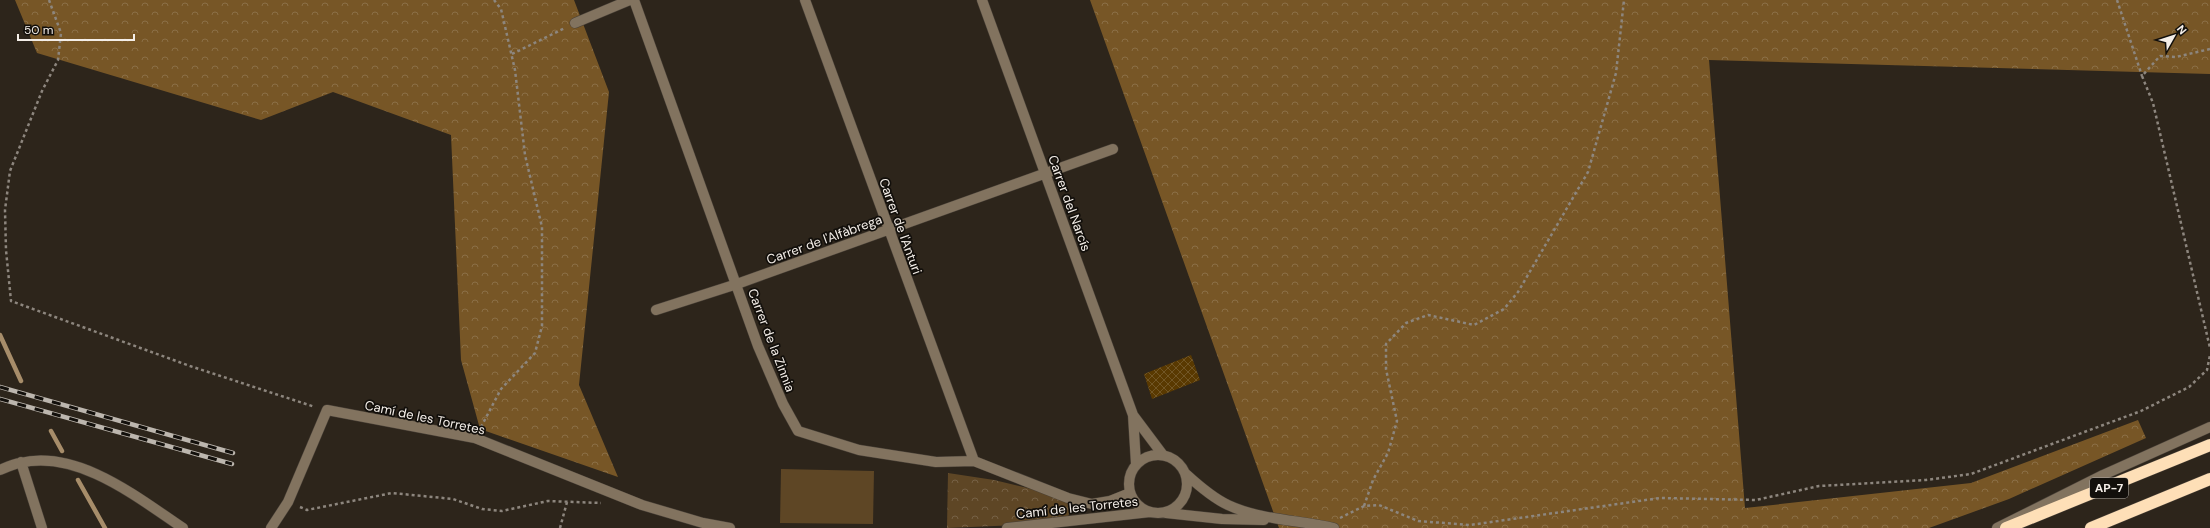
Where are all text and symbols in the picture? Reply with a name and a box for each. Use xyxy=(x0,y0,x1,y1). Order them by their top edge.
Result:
scale bar xyxy=(18,16,134,42)
north arrow xyxy=(2154,16,2194,56)
text: 50 m xyxy=(24,22,53,38)
text: N xyxy=(2174,22,2190,37)
street label: Carrer del Narcís xyxy=(1044,153,1095,253)
street label: Carrer de l'Anturi xyxy=(875,176,926,277)
street label: Carrer de l'Alfàbrega xyxy=(764,211,884,268)
street label: Carrer de la Zinnia xyxy=(744,286,799,394)
street label: Camí de les Torretes xyxy=(363,396,487,439)
road number: AP-7 xyxy=(2090,478,2128,498)
street label: Camí de les Torretes xyxy=(1015,493,1139,522)

